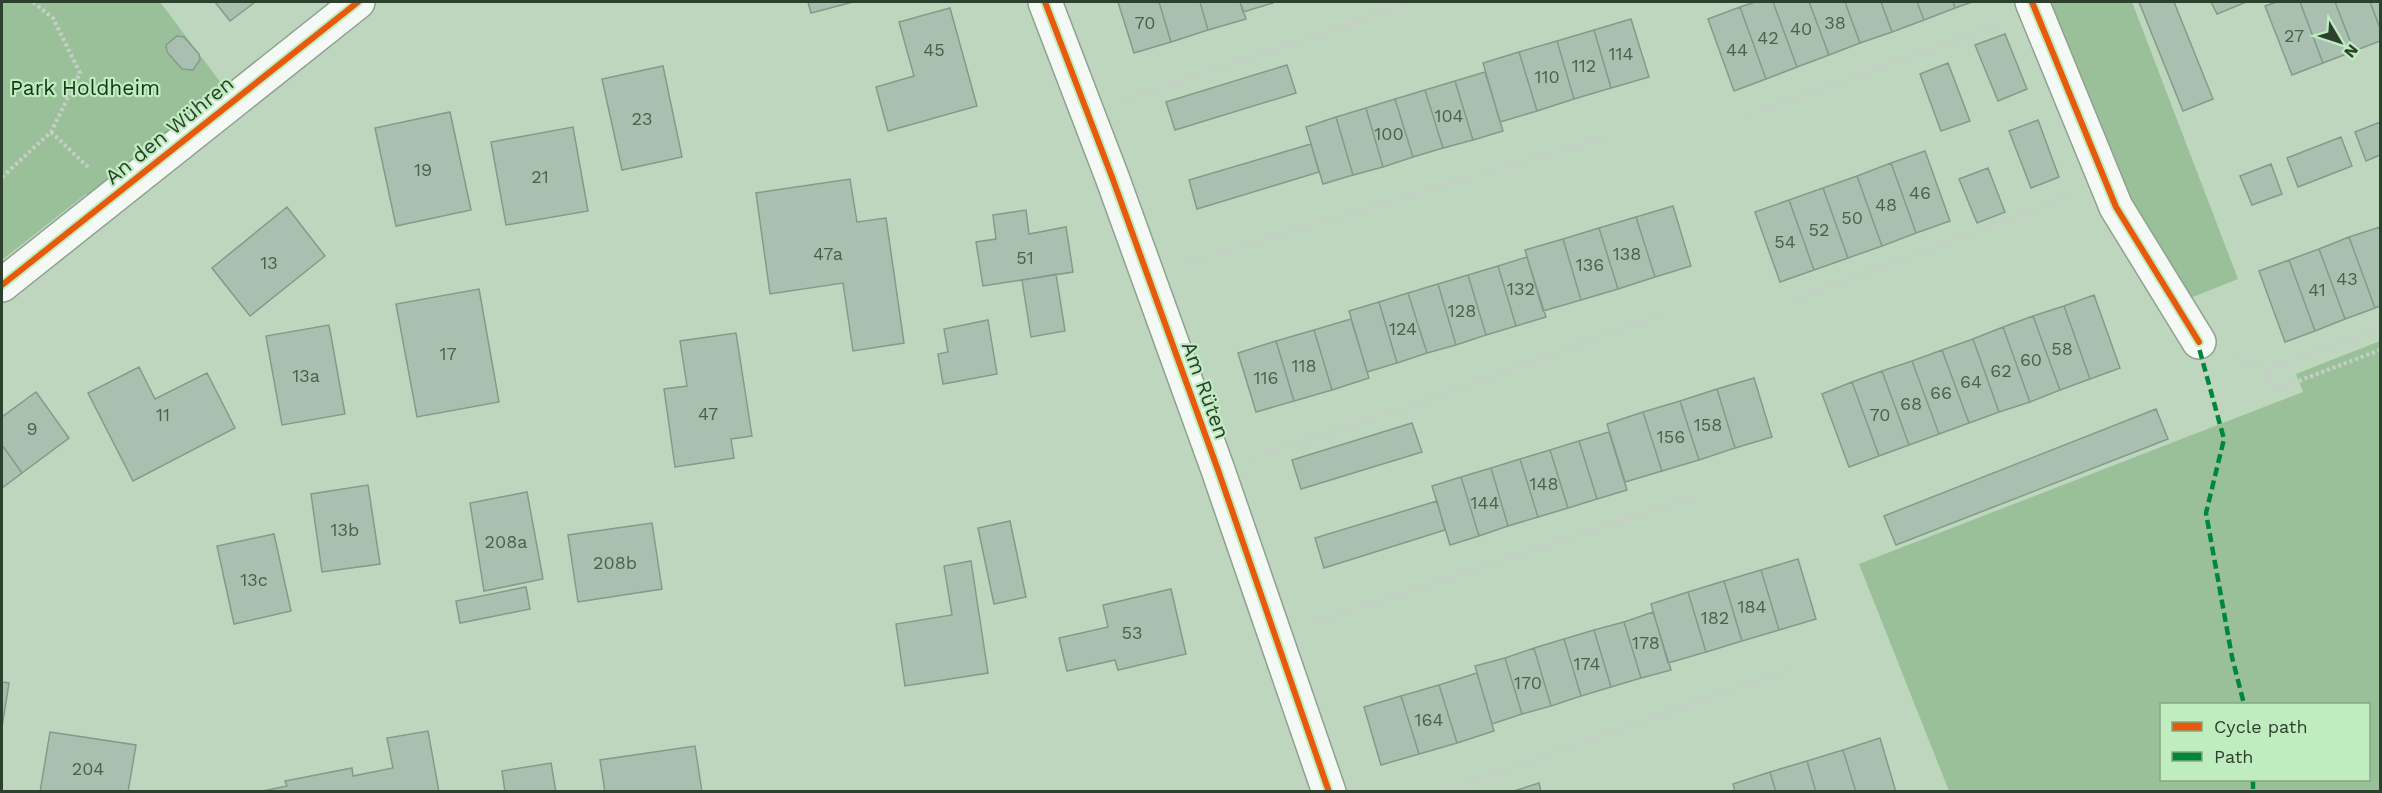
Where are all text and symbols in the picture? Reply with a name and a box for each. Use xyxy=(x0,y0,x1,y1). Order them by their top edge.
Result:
house number: 70 xyxy=(1135,12,1155,33)
house number: 38 xyxy=(1824,12,1846,33)
north arrow xyxy=(2310,12,2370,72)
house number: 40 xyxy=(1790,18,1812,39)
house number: 27 xyxy=(2284,25,2304,46)
house number: 42 xyxy=(1757,27,1779,48)
house number: 45 xyxy=(923,39,945,60)
house number: 44 xyxy=(1726,39,1748,60)
text: N xyxy=(2340,41,2362,62)
house number: 114 xyxy=(1608,43,1634,64)
house number: 112 xyxy=(1572,55,1596,76)
house number: 110 xyxy=(1534,66,1560,87)
street label: An den Wühren xyxy=(100,71,238,189)
park label: Park Holdheim xyxy=(10,75,160,100)
house number: 104 xyxy=(1434,105,1464,126)
house number: 23 xyxy=(632,108,653,129)
house number: 100 xyxy=(1374,123,1404,144)
house number: 19 xyxy=(414,159,432,180)
house number: 21 xyxy=(531,166,549,187)
house number: 46 xyxy=(1909,182,1931,203)
house number: 48 xyxy=(1875,194,1897,215)
house number: 50 xyxy=(1841,207,1863,228)
house number: 52 xyxy=(1809,219,1829,240)
house number: 54 xyxy=(1774,231,1796,252)
house number: 47a xyxy=(813,243,843,264)
house number: 138 xyxy=(1613,243,1641,264)
house number: 51 xyxy=(1016,247,1034,268)
house number: 13 xyxy=(260,252,278,273)
house number: 136 xyxy=(1576,254,1604,275)
house number: 43 xyxy=(2336,268,2358,289)
house number: 132 xyxy=(1507,278,1535,299)
house number: 41 xyxy=(2308,279,2326,300)
house number: 128 xyxy=(1448,300,1476,321)
house number: 124 xyxy=(1389,318,1417,339)
street label: Am Rüten xyxy=(1177,338,1235,442)
house number: 58 xyxy=(2051,338,2073,359)
house number: 17 xyxy=(439,343,457,364)
house number: 60 xyxy=(2020,349,2042,370)
house number: 118 xyxy=(1291,355,1317,376)
house number: 62 xyxy=(1990,360,2012,381)
house number: 13a xyxy=(292,365,320,386)
house number: 116 xyxy=(1254,367,1278,388)
house number: 64 xyxy=(1960,371,1982,392)
house number: 66 xyxy=(1930,382,1952,403)
house number: 68 xyxy=(1900,393,1922,414)
house number: 47 xyxy=(698,403,718,424)
house number: 11 xyxy=(156,404,170,425)
house number: 70 xyxy=(1870,404,1890,425)
house number: 158 xyxy=(1694,414,1722,435)
house number: 9 xyxy=(26,418,38,439)
house number: 156 xyxy=(1657,426,1685,447)
house number: 148 xyxy=(1529,473,1559,494)
house number: 144 xyxy=(1470,492,1500,513)
house number: 13b xyxy=(331,519,359,540)
house number: 208a xyxy=(485,531,527,552)
house number: 208b xyxy=(593,552,637,573)
house number: 13c xyxy=(240,569,268,590)
house number: 184 xyxy=(1737,596,1767,617)
house number: 182 xyxy=(1701,607,1729,628)
house number: 53 xyxy=(1122,622,1142,643)
house number: 178 xyxy=(1632,632,1660,653)
house number: 174 xyxy=(1574,653,1600,674)
house number: 170 xyxy=(1514,672,1542,693)
legend xyxy=(2160,703,2370,781)
house number: 164 xyxy=(1415,709,1443,730)
text: Cycle path xyxy=(2214,716,2308,737)
text: Path xyxy=(2214,746,2254,767)
house number: 204 xyxy=(72,758,104,779)

